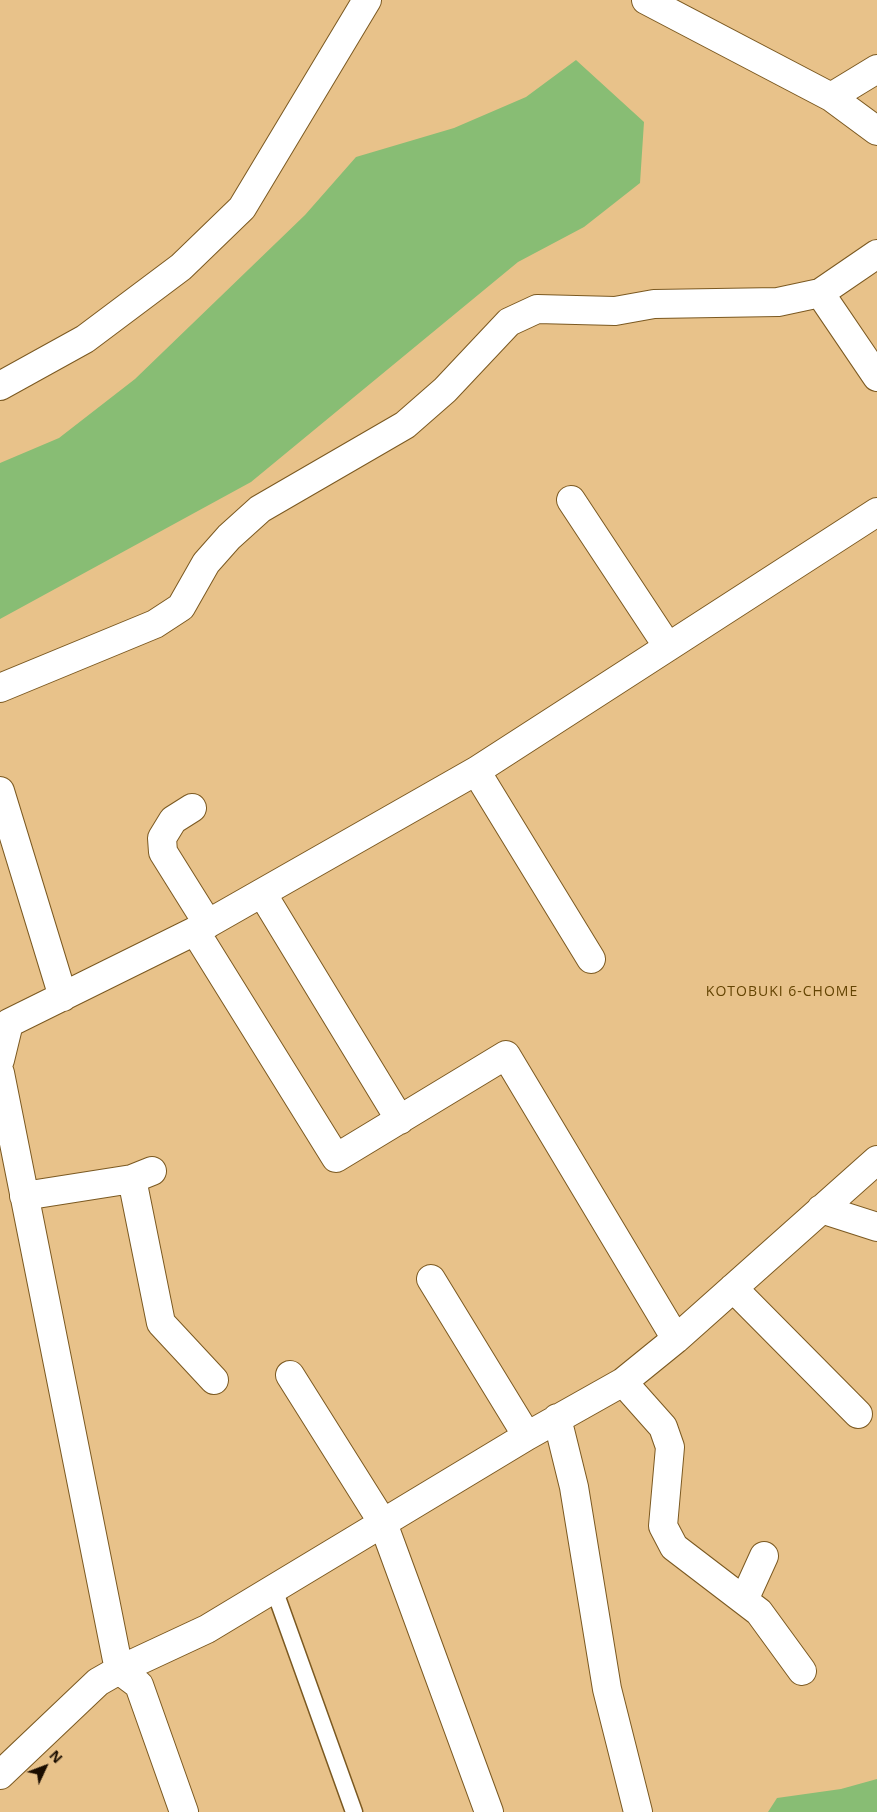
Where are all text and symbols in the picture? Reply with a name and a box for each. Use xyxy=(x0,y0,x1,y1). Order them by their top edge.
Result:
district label: KOTOBUKI 6-CHOME xyxy=(704,984,860,1000)
north arrow xyxy=(20,1742,70,1792)
text: N xyxy=(45,1746,67,1767)

